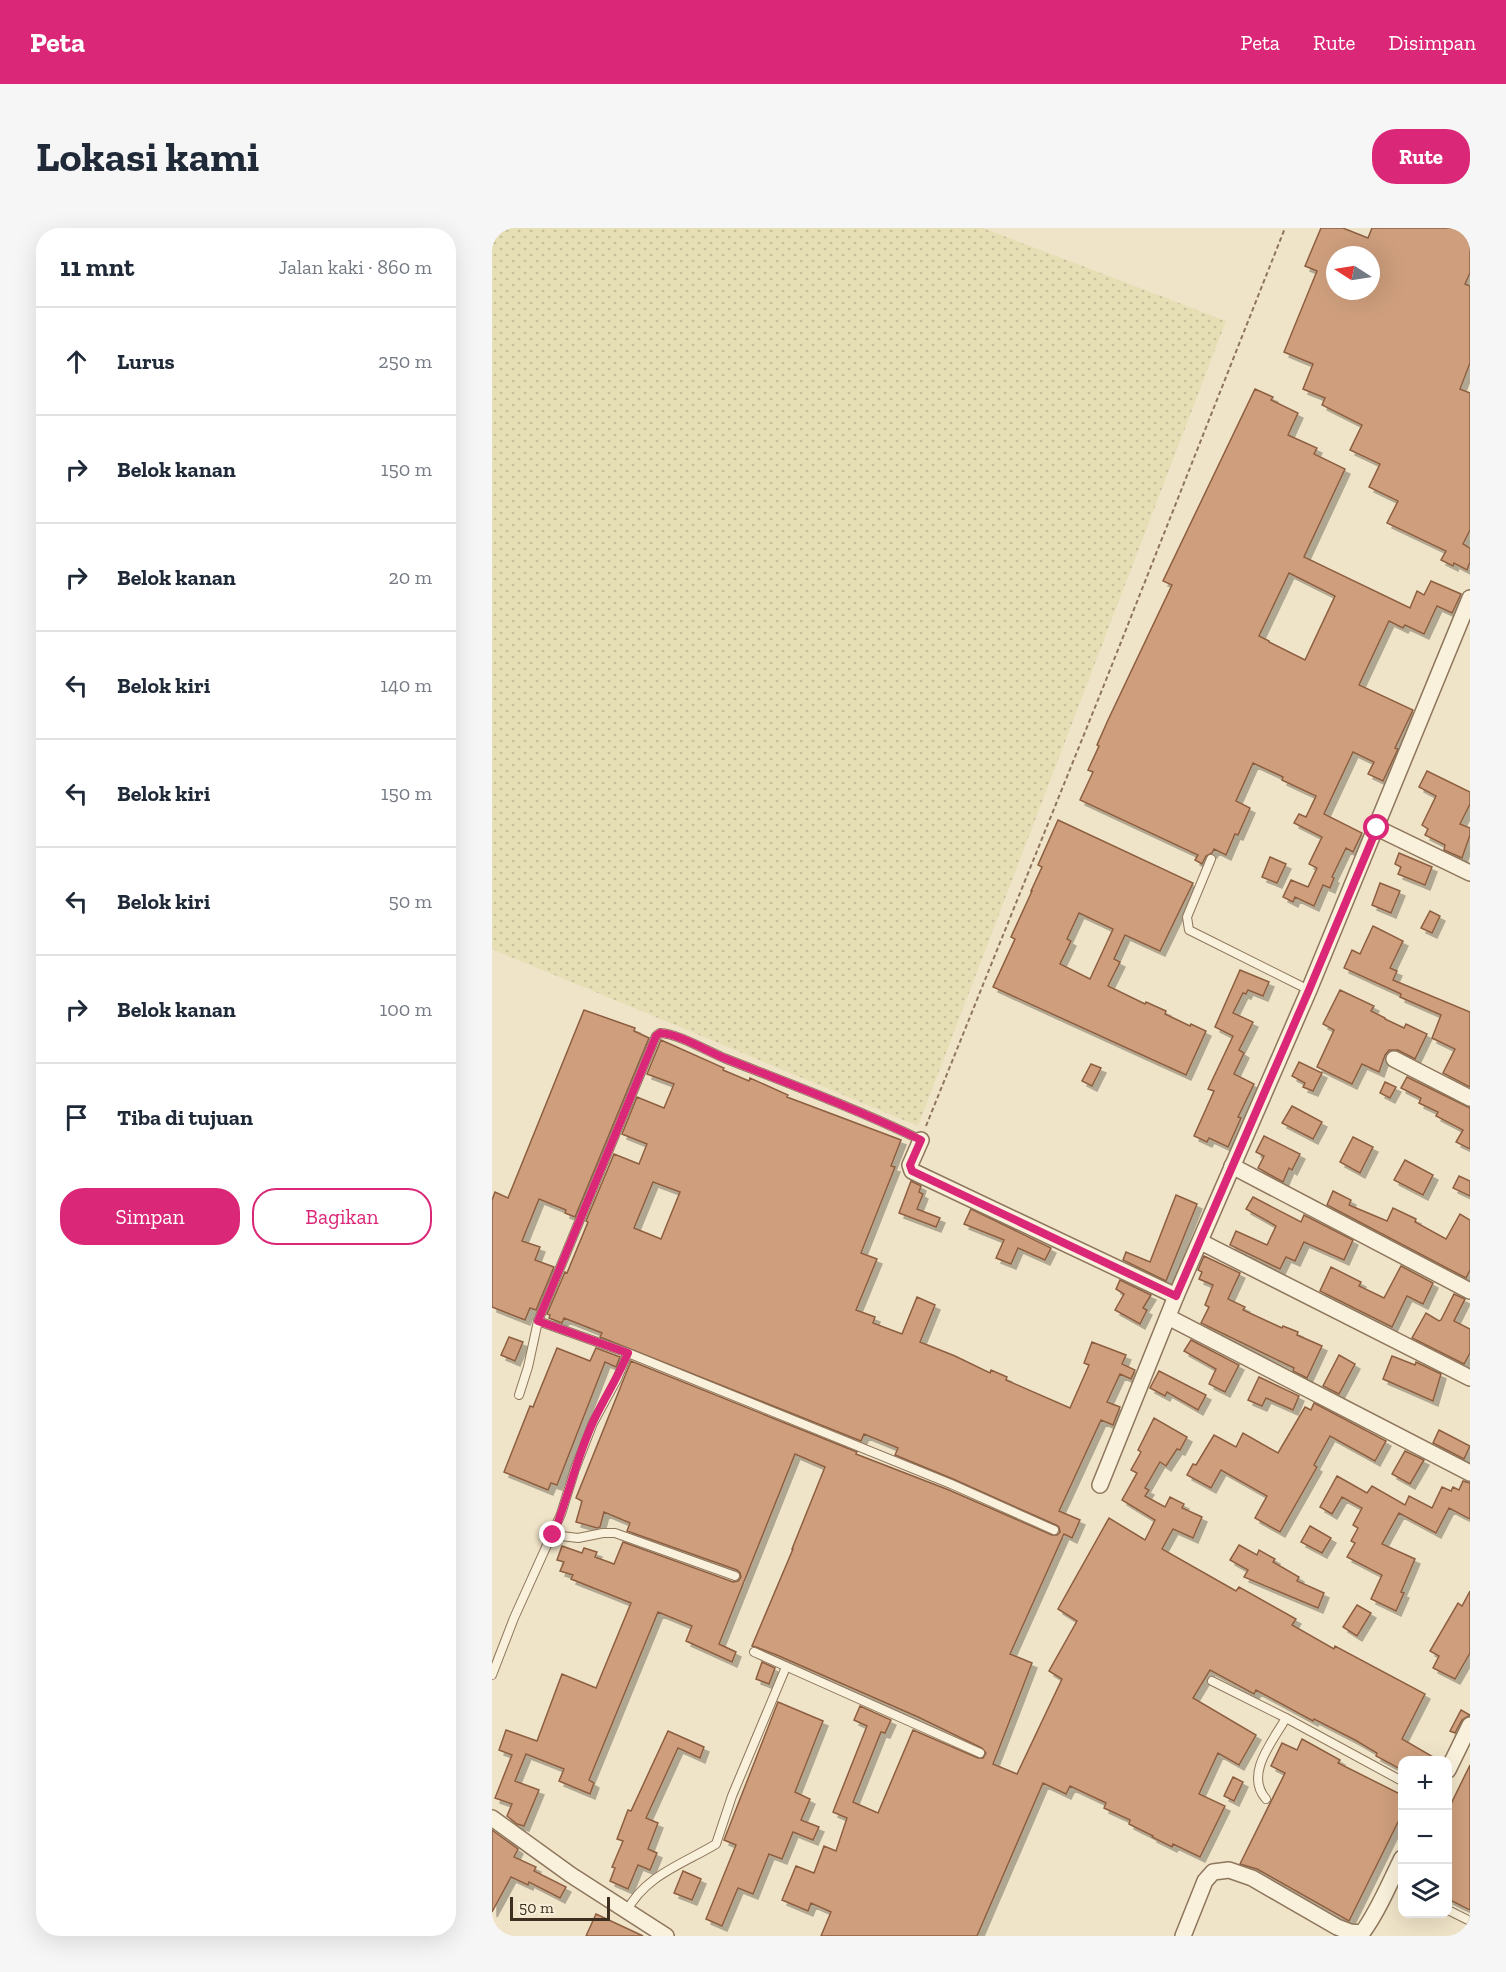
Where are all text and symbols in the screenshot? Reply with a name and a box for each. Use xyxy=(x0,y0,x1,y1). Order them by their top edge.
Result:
text: Peta xyxy=(30,26,85,59)
text: Peta xyxy=(1241,30,1280,55)
text: Rute xyxy=(1313,30,1355,55)
text: Disimpan xyxy=(1388,30,1476,55)
button: Rute xyxy=(1372,129,1470,184)
text: Lokasi kami xyxy=(36,131,259,182)
north arrow xyxy=(1326,246,1380,300)
text: 11 mnt xyxy=(60,251,134,283)
text: Jalan kaki · 860 m xyxy=(279,255,432,279)
icon: ahead xyxy=(60,345,93,378)
text: Lurus xyxy=(117,348,175,375)
text: 250 m xyxy=(378,349,432,373)
icon: right xyxy=(60,453,93,486)
text: Belok kanan xyxy=(117,456,236,483)
text: 150 m xyxy=(381,457,432,481)
icon: right xyxy=(60,561,93,594)
text: Belok kanan xyxy=(117,564,236,591)
text: 20 m xyxy=(388,565,432,589)
icon: left xyxy=(60,669,93,702)
text: Belok kiri xyxy=(117,672,210,699)
text: 140 m xyxy=(380,673,432,697)
icon: left xyxy=(60,777,93,810)
text: Belok kiri xyxy=(117,780,210,807)
text: 150 m xyxy=(381,781,432,805)
route start xyxy=(1363,814,1389,840)
icon: left xyxy=(60,885,93,918)
text: Belok kiri xyxy=(117,888,210,915)
text: 50 m xyxy=(388,889,432,913)
icon: right xyxy=(60,993,93,1026)
text: Belok kanan xyxy=(117,996,236,1023)
text: 100 m xyxy=(379,997,432,1021)
icon: arrive xyxy=(60,1101,93,1134)
text: Tiba di tujuan xyxy=(117,1104,253,1131)
button: Simpan xyxy=(60,1188,240,1245)
button: Bagikan xyxy=(252,1188,432,1245)
route end xyxy=(539,1521,565,1547)
map controls xyxy=(1398,1756,1452,1918)
button: + xyxy=(1398,1756,1452,1810)
button: − xyxy=(1398,1810,1452,1864)
button: layers xyxy=(1398,1864,1452,1918)
scale bar xyxy=(510,1894,610,1922)
text: 50 m xyxy=(519,1898,554,1917)

